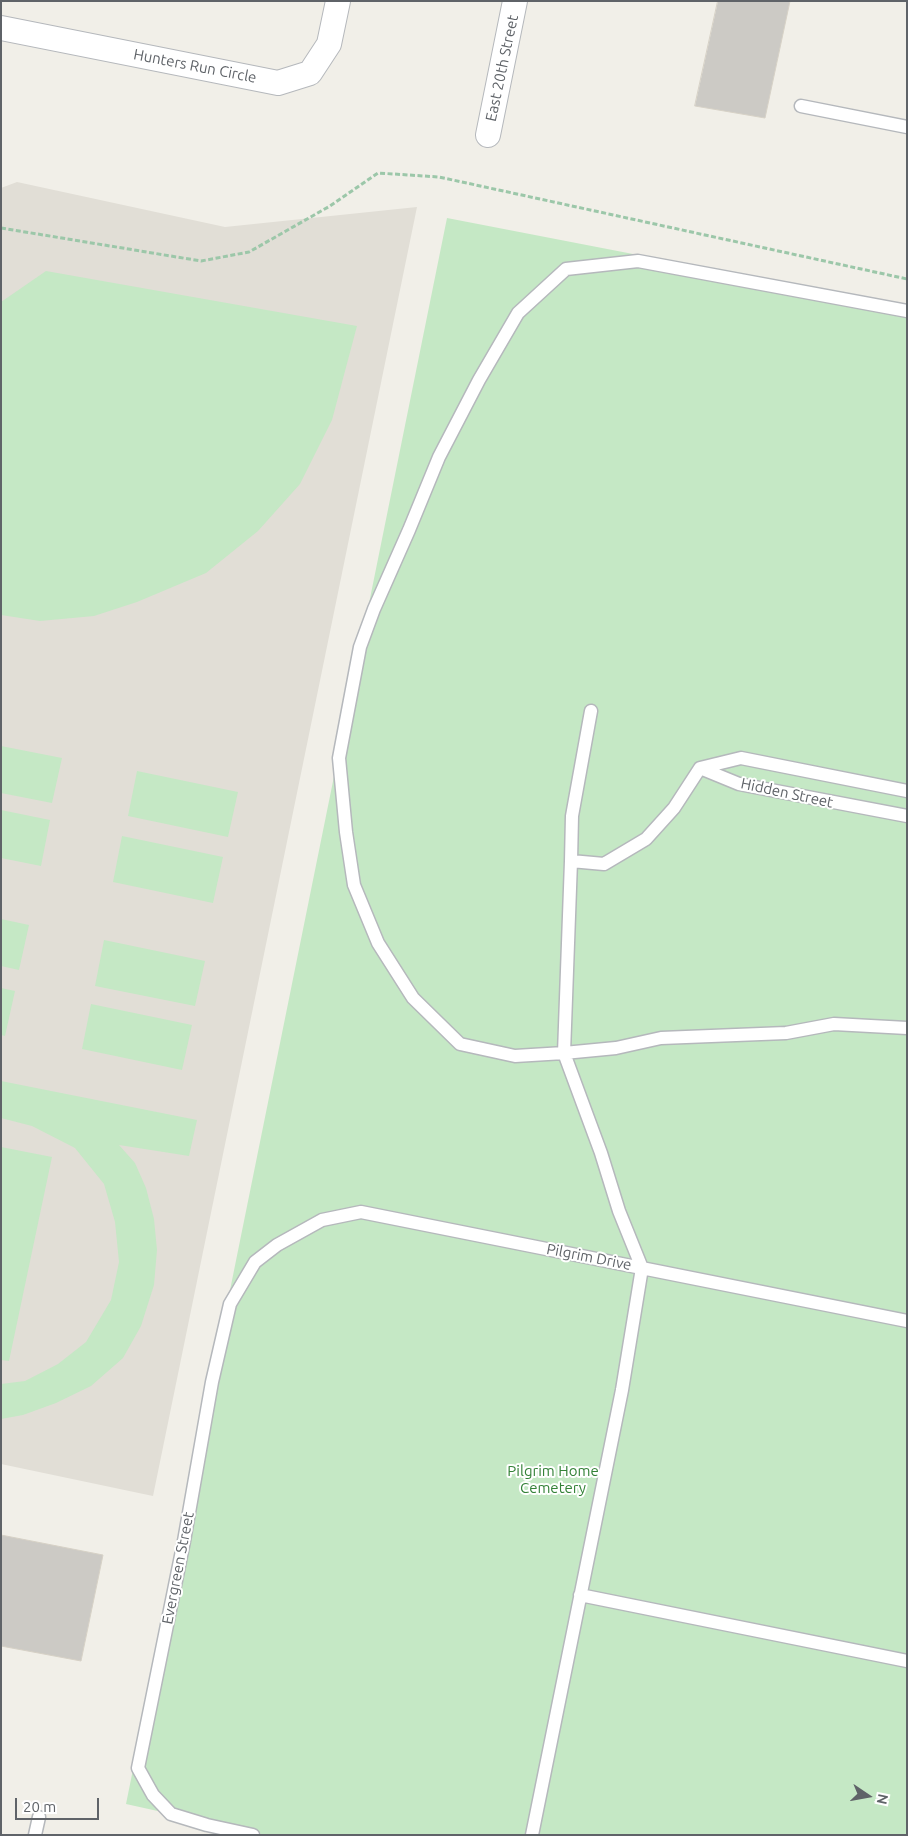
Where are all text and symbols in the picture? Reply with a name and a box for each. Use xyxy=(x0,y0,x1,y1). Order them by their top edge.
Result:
street label: East 20th Street xyxy=(482,13,522,123)
street label: Hunters Run Circle xyxy=(132,45,258,87)
street label: Hidden Street xyxy=(739,774,835,812)
street label: Pilgrim Drive xyxy=(545,1240,633,1274)
park label: Pilgrim Home Cemetery xyxy=(507,1462,599,1497)
street label: Evergreen Street xyxy=(158,1510,198,1626)
north arrow xyxy=(843,1771,893,1821)
scale bar xyxy=(18,1788,101,1820)
text: N xyxy=(874,1792,892,1806)
text: 20 m xyxy=(23,1798,56,1815)

